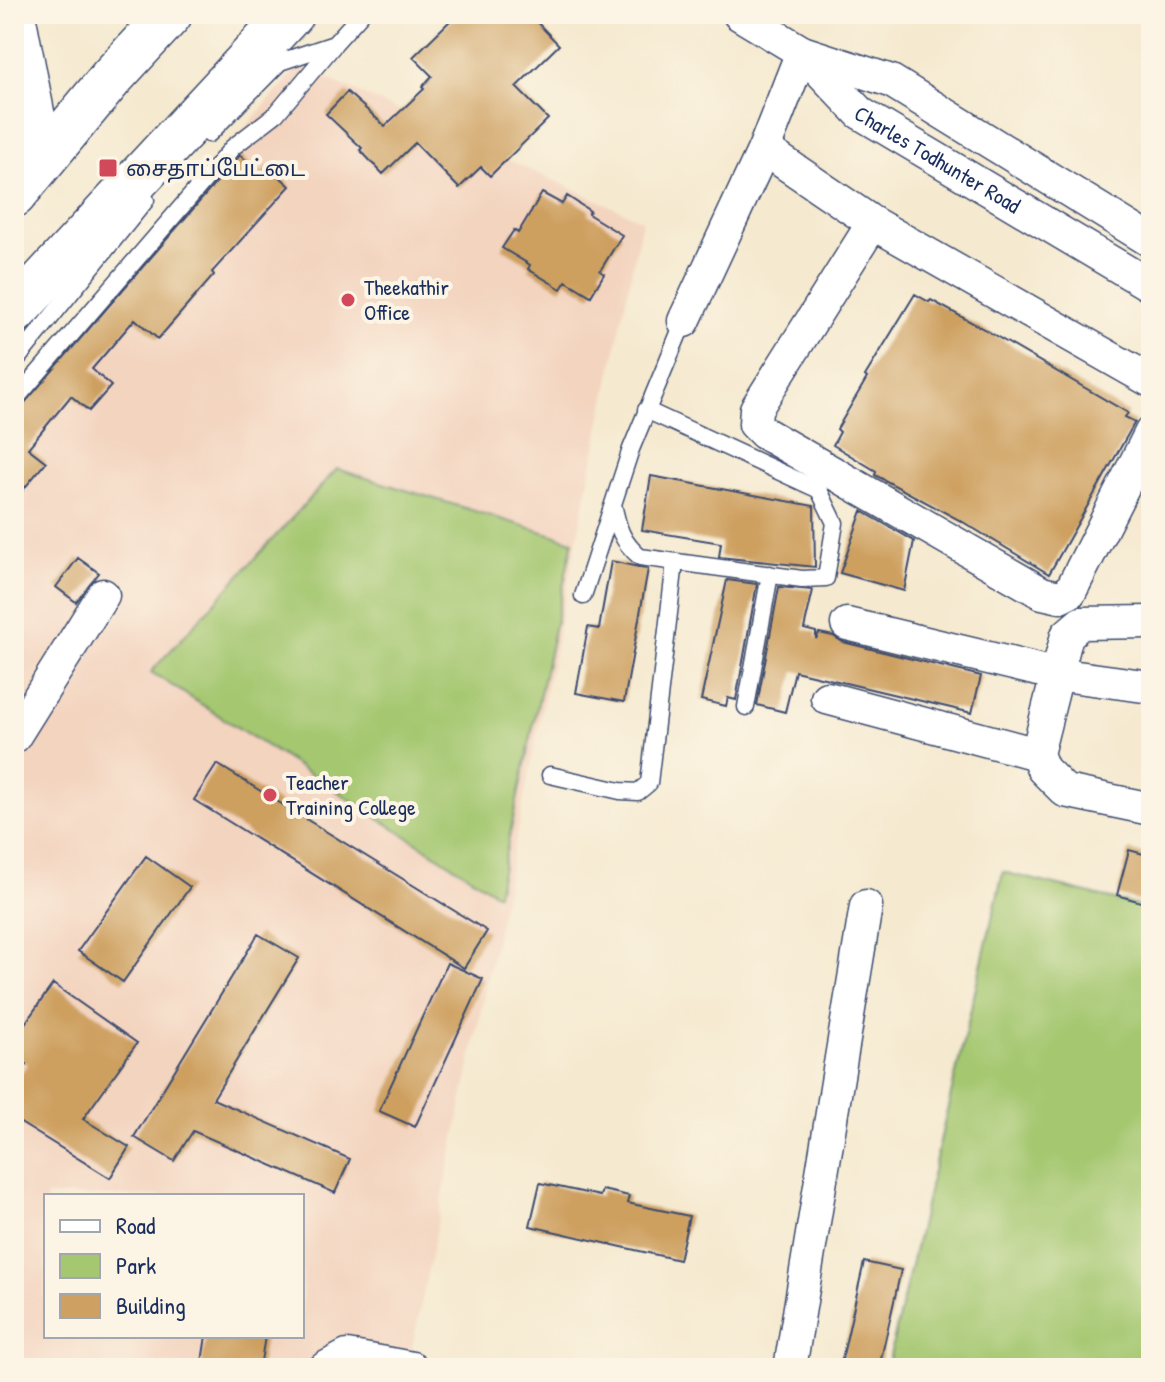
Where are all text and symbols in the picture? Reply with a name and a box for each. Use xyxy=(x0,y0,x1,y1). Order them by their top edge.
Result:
street label: Charles Todhunter Road xyxy=(849,98,1027,220)
place label: சைதாப்பேட்டை xyxy=(126,153,305,183)
marker: சைதாப்பேட்டை xyxy=(97,157,119,179)
place label: Theekathir Office xyxy=(364,272,450,327)
marker: Theekathir Office xyxy=(339,291,357,309)
place label: Teacher Training College xyxy=(286,767,416,822)
marker: Teacher Training College xyxy=(261,786,279,804)
legend xyxy=(44,1194,304,1338)
text: Road xyxy=(116,1209,155,1241)
text: Park xyxy=(116,1249,156,1281)
text: Building xyxy=(116,1289,186,1321)

